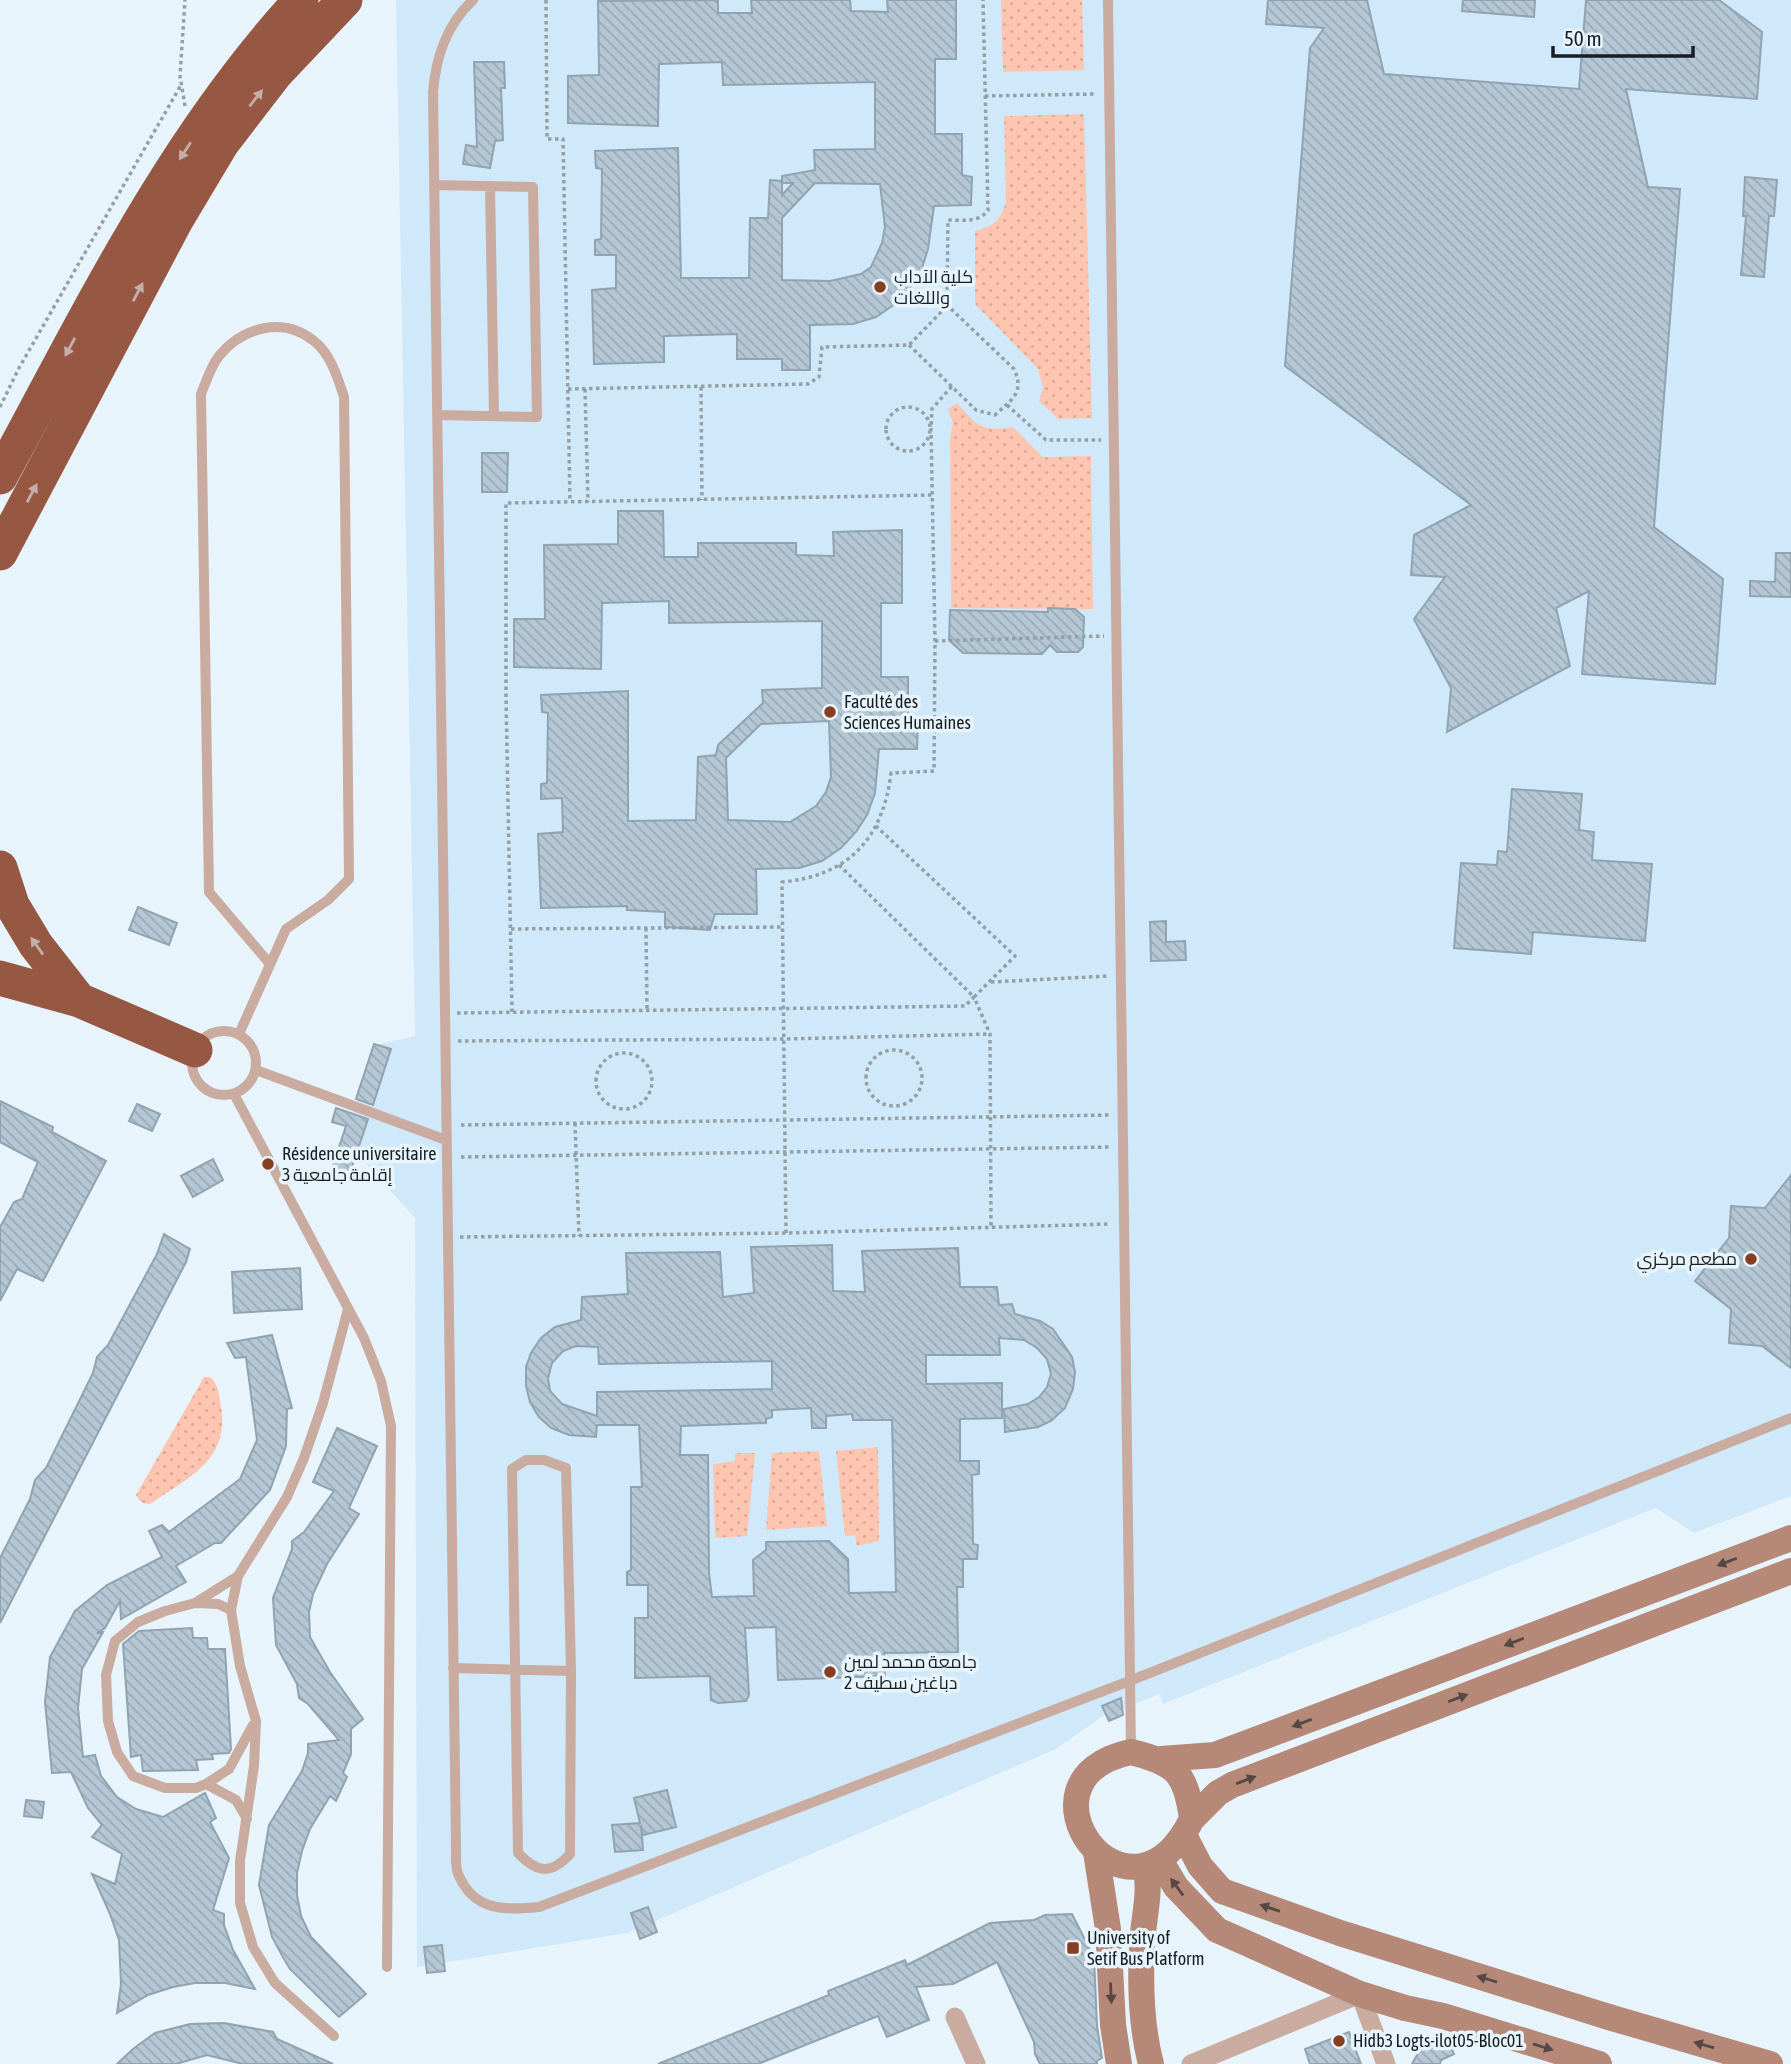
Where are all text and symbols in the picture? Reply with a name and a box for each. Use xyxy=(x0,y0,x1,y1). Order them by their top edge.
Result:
scale bar xyxy=(1553,14,1693,58)
text: 50 m xyxy=(1564,26,1602,50)
one-way arrow xyxy=(249,89,263,107)
one-way arrow xyxy=(179,141,192,160)
place label: كلية الآداب واللغات xyxy=(894,266,973,309)
marker: كلية الآداب واللغات xyxy=(872,279,888,295)
one-way arrow xyxy=(133,282,144,302)
one-way arrow xyxy=(64,337,76,357)
one-way arrow xyxy=(26,483,38,503)
place label: Faculté des Sciences Humaines xyxy=(844,691,971,733)
marker: Faculté des Sciences Humaines xyxy=(822,704,838,720)
one-way arrow xyxy=(31,936,44,955)
place label: Résidence universitaire إقامة جامعية 3 xyxy=(282,1143,436,1186)
marker: Résidence universitaire إقامة جامعية 3 xyxy=(260,1156,276,1172)
place label: مطعم مركزي xyxy=(1636,1248,1737,1273)
marker: مطعم مركزي xyxy=(1743,1251,1759,1267)
one-way arrow xyxy=(1717,1557,1738,1568)
one-way arrow xyxy=(1504,1637,1525,1648)
place label: جامعة محمد لمين دباغين سطيف 2 xyxy=(844,1651,977,1694)
marker: جامعة محمد لمين دباغين سطيف 2 xyxy=(822,1664,838,1680)
one-way arrow xyxy=(1448,1693,1469,1704)
one-way arrow xyxy=(1291,1717,1312,1728)
one-way arrow xyxy=(1235,1774,1256,1785)
one-way arrow xyxy=(1170,1877,1184,1896)
one-way arrow xyxy=(1260,1902,1281,1913)
place label: University of Setif Bus Platform xyxy=(1087,1927,1204,1969)
marker: University of Setif Bus Platform xyxy=(1065,1940,1081,1956)
one-way arrow xyxy=(1476,1973,1497,1983)
one-way arrow xyxy=(1106,1982,1117,2004)
place label: Hidb3 Logts-ilot05-Bloc01 xyxy=(1353,2030,1524,2051)
marker: Hidb3 Logts-ilot05-Bloc01 xyxy=(1331,2033,1347,2049)
one-way arrow xyxy=(1693,2039,1715,2050)
one-way arrow xyxy=(1532,2042,1553,2052)

